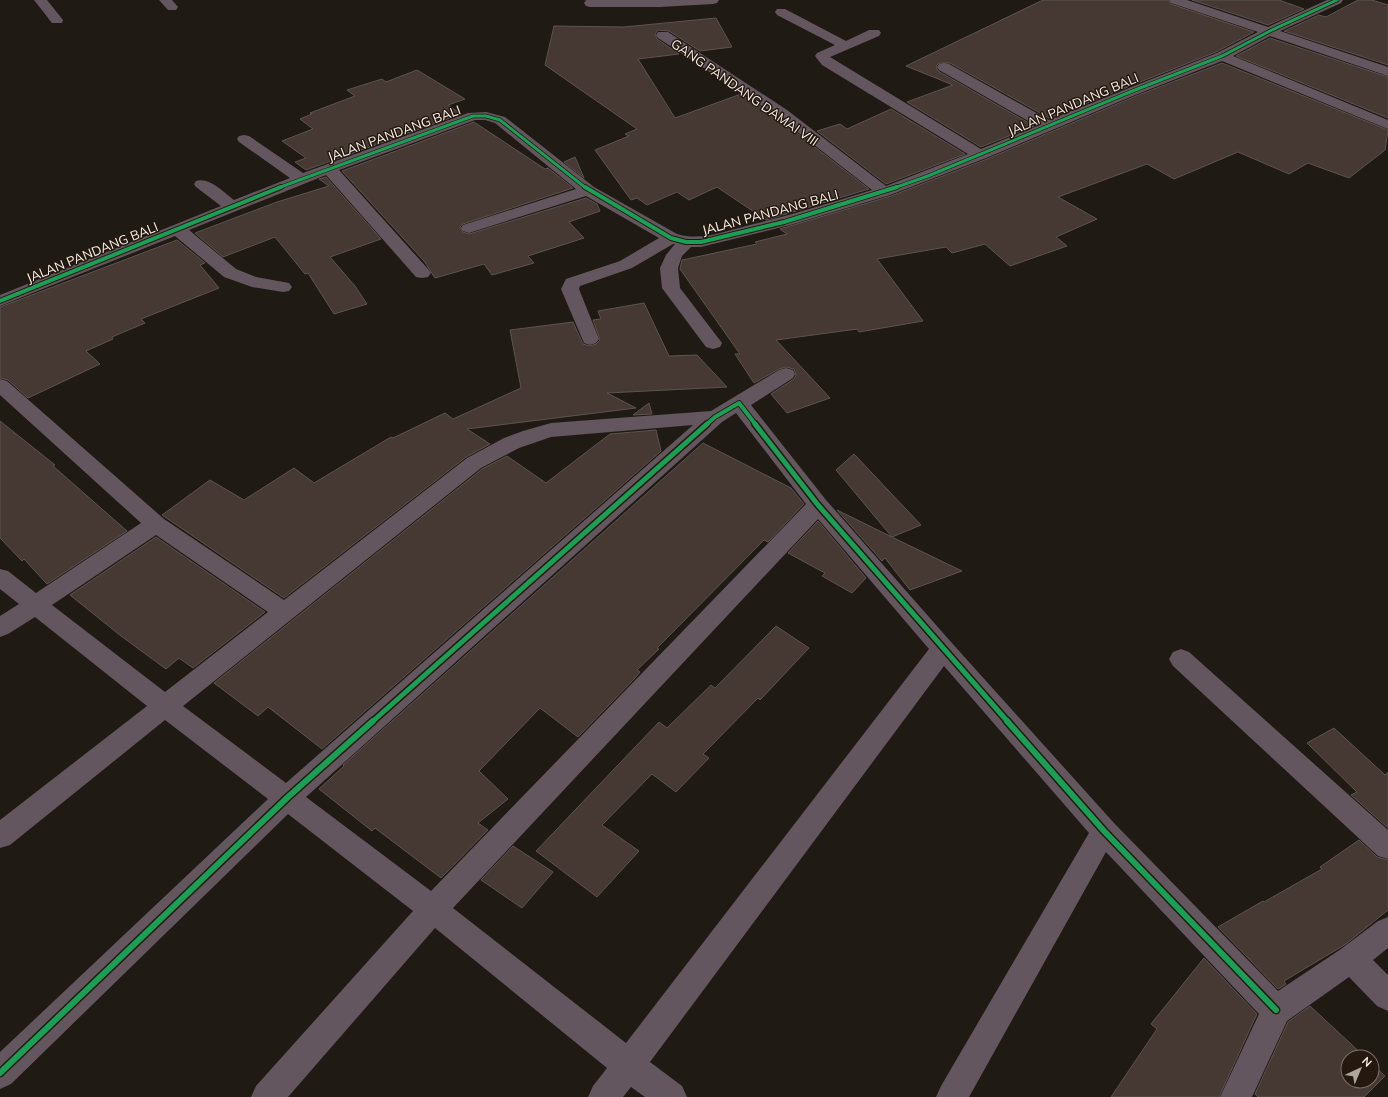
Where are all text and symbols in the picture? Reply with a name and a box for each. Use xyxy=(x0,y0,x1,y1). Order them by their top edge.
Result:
street label: GANG PANDANG DAMAI VIII xyxy=(668,35,822,149)
street label: JALAN PANDANG BALI xyxy=(1005,69,1141,139)
street label: JALAN PANDANG BALI xyxy=(325,101,463,165)
street label: JALAN PANDANG BALI xyxy=(700,186,840,238)
street label: JALAN PANDANG BALI xyxy=(24,218,160,286)
north arrow xyxy=(1340,1049,1380,1089)
text: N xyxy=(1359,1054,1375,1070)

